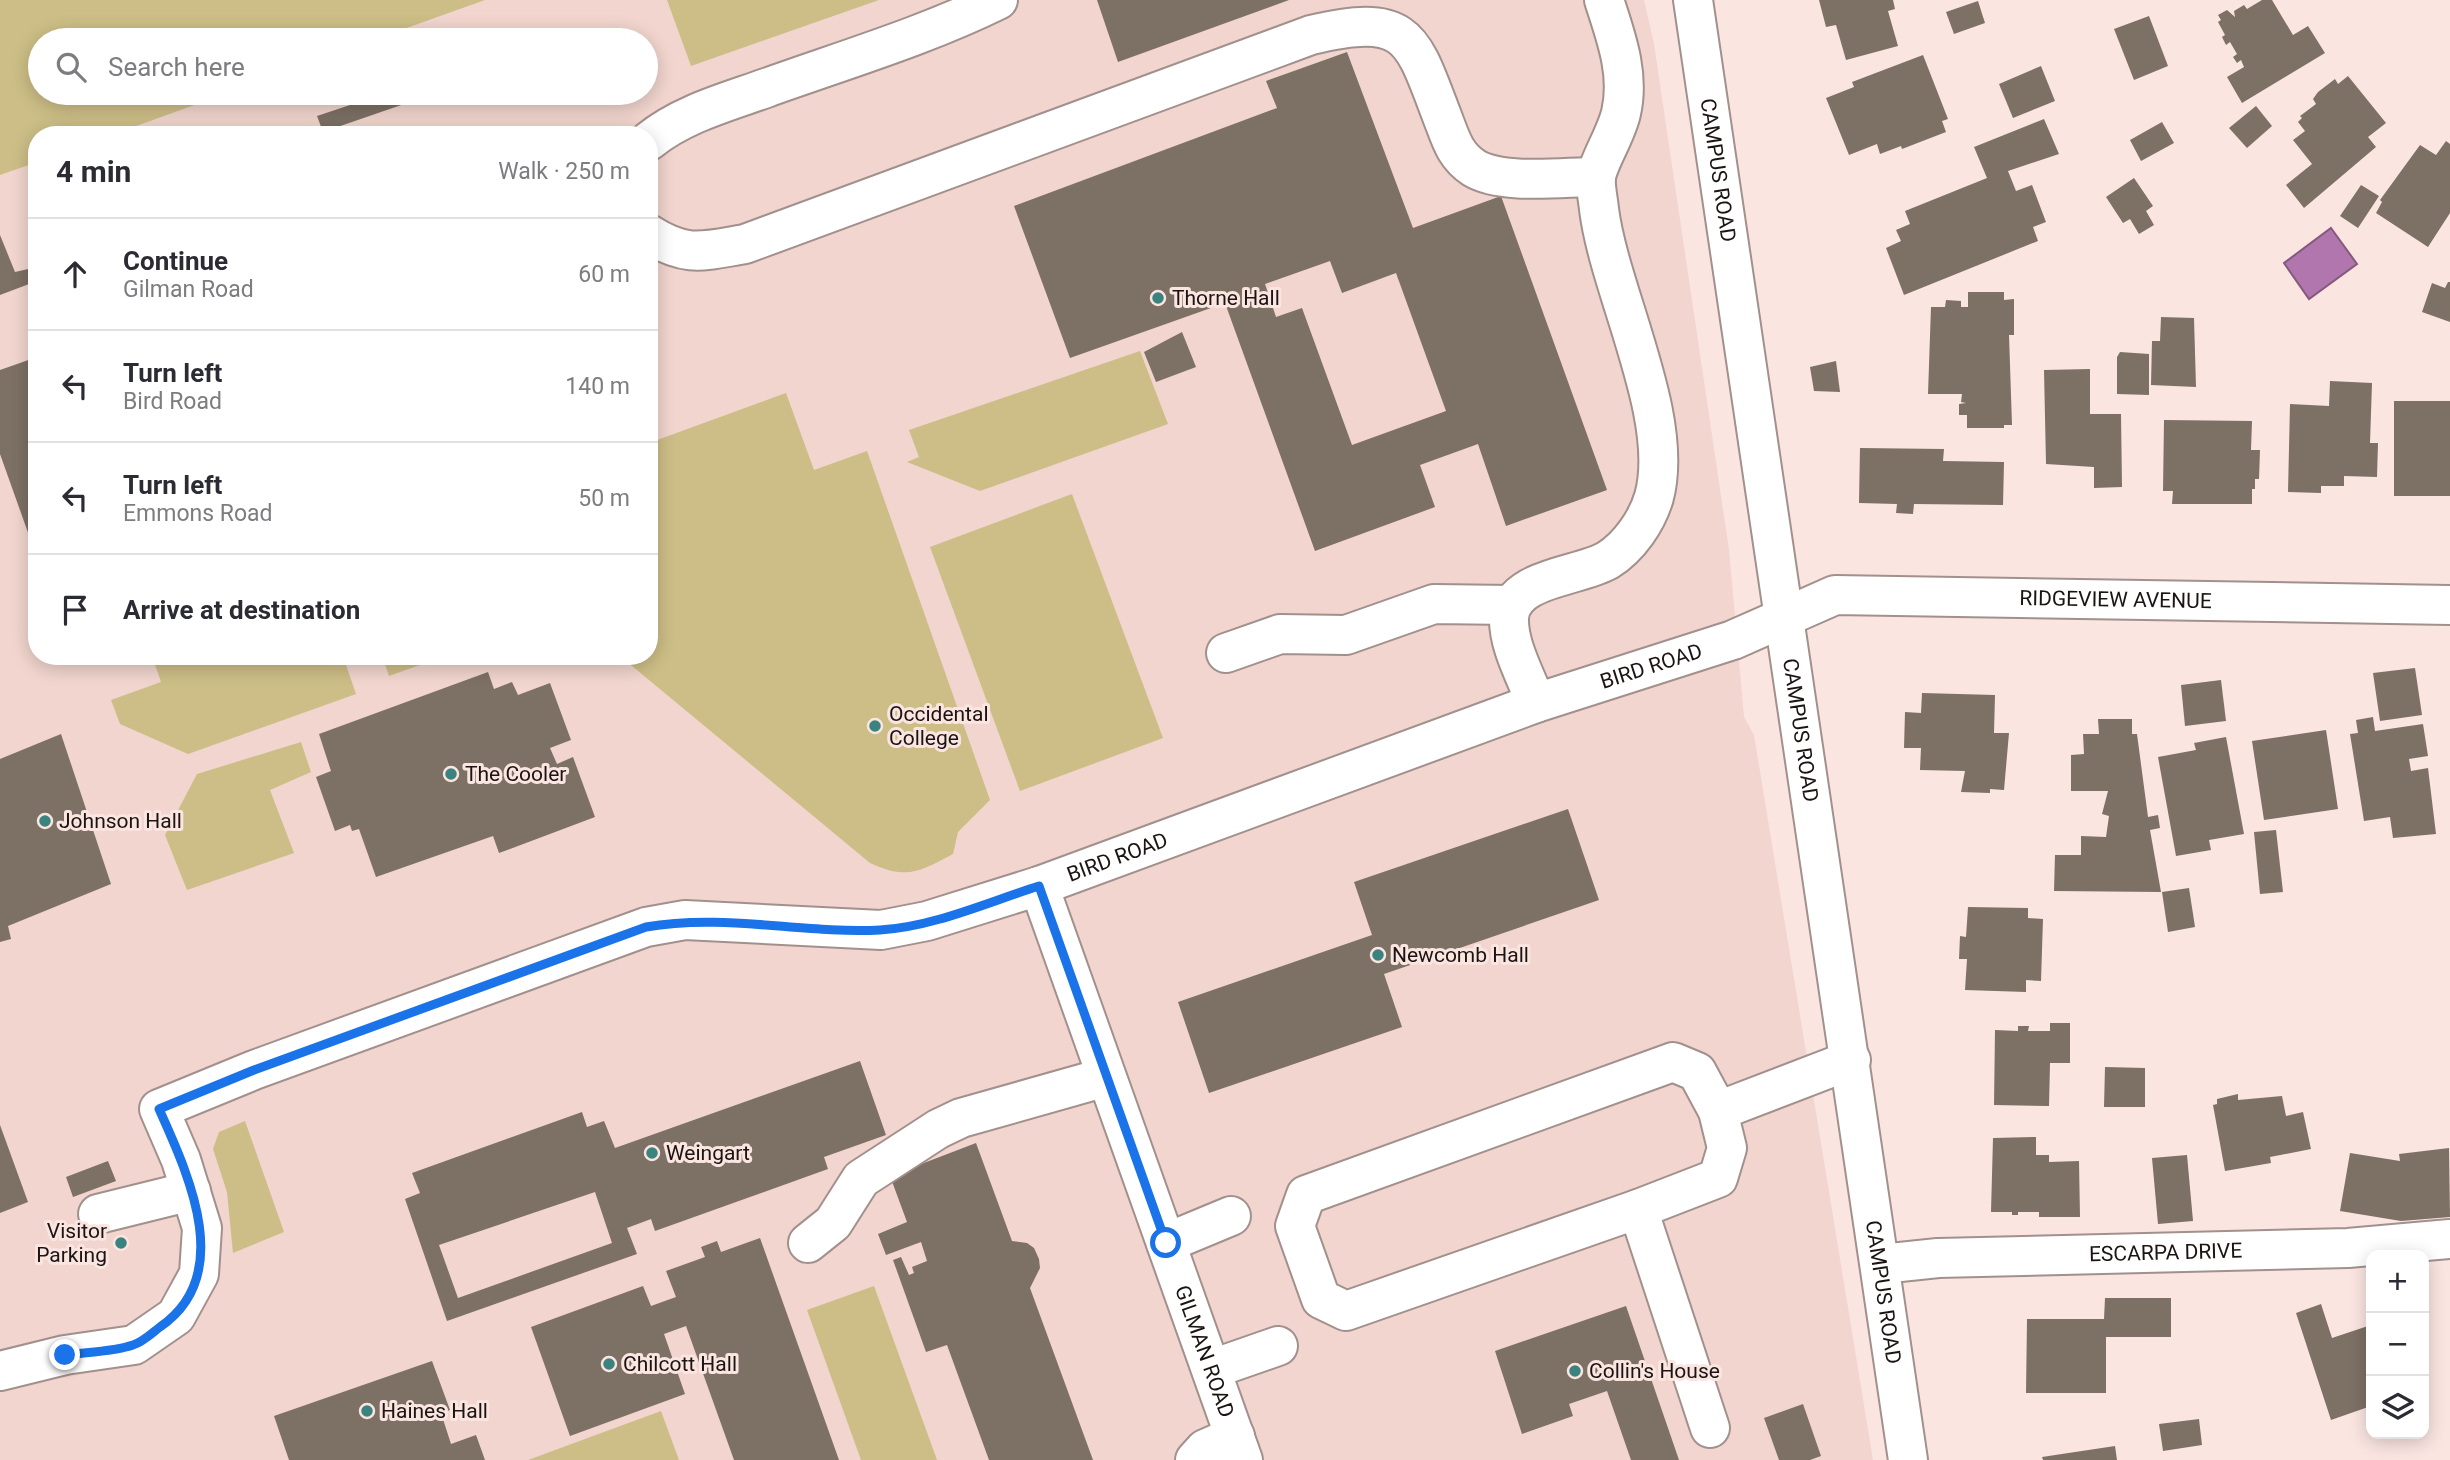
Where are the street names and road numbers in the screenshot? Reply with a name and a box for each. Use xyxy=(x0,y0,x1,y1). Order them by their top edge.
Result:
street label: CAMPUS ROAD xyxy=(1696,97,1740,244)
street label: RIDGEVIEW AVENUE xyxy=(2019,586,2212,613)
street label: BIRD ROAD xyxy=(1597,639,1705,694)
street label: CAMPUS ROAD xyxy=(1778,657,1823,804)
street label: BIRD ROAD xyxy=(1064,828,1171,887)
street label: CAMPUS ROAD xyxy=(1861,1219,1906,1366)
street label: ESCARPA DRIVE xyxy=(2089,1239,2243,1266)
street label: GILMAN ROAD xyxy=(1170,1282,1239,1421)

